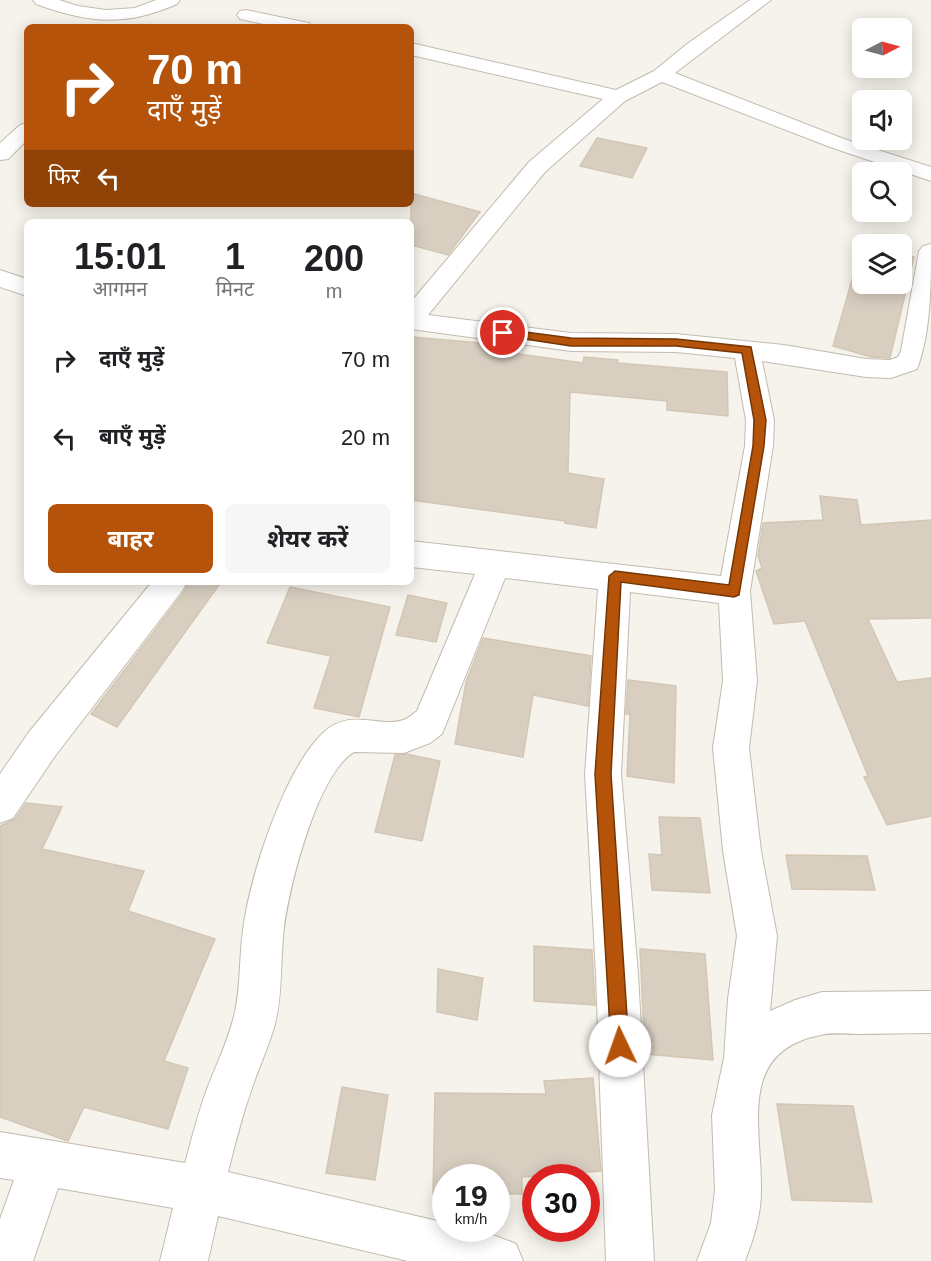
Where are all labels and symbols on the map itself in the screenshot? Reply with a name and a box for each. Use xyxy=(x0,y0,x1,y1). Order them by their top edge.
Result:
north arrow xyxy=(852,18,912,78)
pin xyxy=(477,307,528,358)
position arrow xyxy=(588,1014,652,1078)
speed limit sign: 30 xyxy=(522,1164,600,1242)

